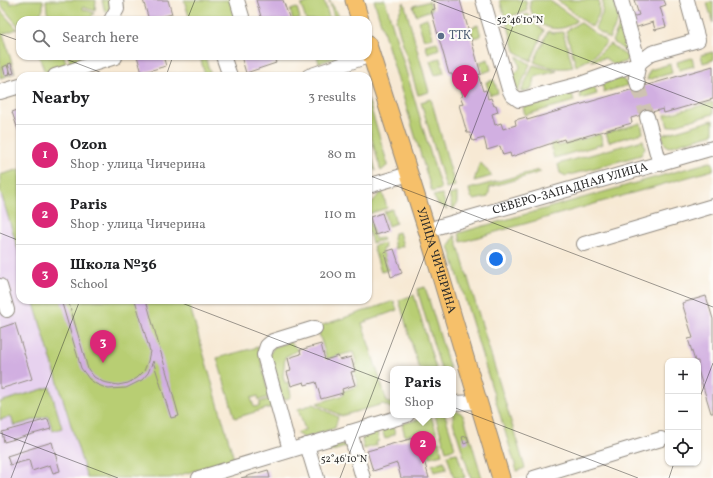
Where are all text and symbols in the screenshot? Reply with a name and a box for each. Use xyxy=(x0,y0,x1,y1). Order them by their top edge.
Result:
text: 52°46'10"N xyxy=(497,13,544,27)
search box xyxy=(16,16,372,60)
icon: search xyxy=(30,27,52,49)
text: Search here xyxy=(62,28,139,49)
place label: ТТК xyxy=(449,28,471,44)
marker: ТТК xyxy=(436,31,446,41)
pin: 1 xyxy=(452,65,478,98)
text: Nearby xyxy=(32,87,90,110)
text: 3 results xyxy=(308,89,356,107)
text: Ozon xyxy=(70,135,107,156)
text: 1 xyxy=(42,146,48,164)
text: 80 m xyxy=(327,146,356,164)
text: Shop · улица Чичерина xyxy=(70,156,206,174)
street label: СЕВЕРО-ЗАПАДНАЯ УЛИЦА xyxy=(491,159,650,219)
text: Paris xyxy=(70,195,107,216)
street label: УЛИЦА ЧИЧЕРИНА xyxy=(412,205,460,316)
text: 2 xyxy=(42,206,48,224)
text: 110 m xyxy=(324,206,356,224)
text: Shop · улица Чичерина xyxy=(70,216,206,234)
your location xyxy=(486,249,506,269)
text: Школа №36 xyxy=(70,255,157,276)
text: 3 xyxy=(42,266,48,284)
text: 200 m xyxy=(319,266,356,284)
text: School xyxy=(70,276,108,294)
pin: 3 xyxy=(90,330,116,363)
map controls xyxy=(665,358,701,466)
button: + xyxy=(665,358,701,394)
popup xyxy=(390,366,456,418)
text: Paris xyxy=(404,373,442,394)
text: Shop xyxy=(404,394,434,412)
button: − xyxy=(665,394,701,430)
button: locate xyxy=(665,430,701,466)
pin: 2 xyxy=(410,431,436,464)
text: 52°46'10"N xyxy=(321,452,368,466)

